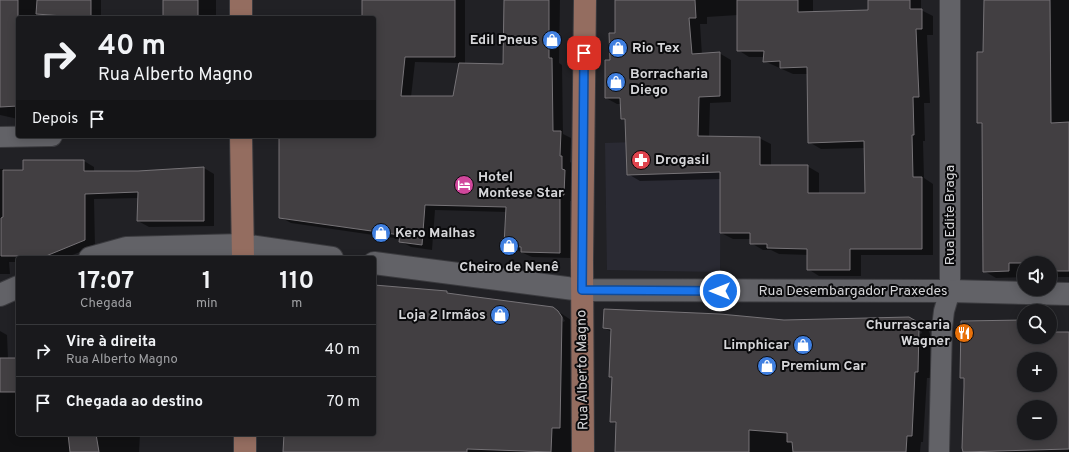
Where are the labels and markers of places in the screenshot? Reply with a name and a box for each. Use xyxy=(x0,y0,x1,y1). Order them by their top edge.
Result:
shop icon: Edil Pneus xyxy=(541,29,563,51)
place label: Edil Pneus xyxy=(470,32,538,49)
pin xyxy=(567,36,601,70)
shop icon: Rio Tex xyxy=(607,37,629,59)
place label: Rio Tex xyxy=(632,40,680,57)
place label: Borracharia Diego xyxy=(630,66,708,99)
shop icon: Borracharia Diego xyxy=(605,71,627,93)
pharmacy icon: Drogasil xyxy=(630,149,652,171)
place label: Drogasil xyxy=(655,152,709,169)
place label: Hotel Montese Star xyxy=(478,169,564,202)
hotel icon: Hotel Montese Star xyxy=(453,174,475,196)
shop icon: Kero Malhas xyxy=(370,222,392,244)
place label: Kero Malhas xyxy=(395,225,475,242)
shop icon: Cheiro de Nenê xyxy=(498,235,520,257)
place label: Cheiro de Nenê xyxy=(459,259,559,276)
shop icon: Loja 2 Irmãos xyxy=(489,304,511,326)
place label: Loja 2 Irmãos xyxy=(398,307,486,324)
place label: Churrascaria Wagner xyxy=(866,317,950,350)
restaurant icon: Churrascaria Wagner xyxy=(953,322,975,344)
shop icon: Limphicar xyxy=(792,334,814,356)
place label: Limphicar xyxy=(723,337,789,354)
shop icon: Premium Car xyxy=(756,355,778,377)
place label: Premium Car xyxy=(781,358,866,375)

